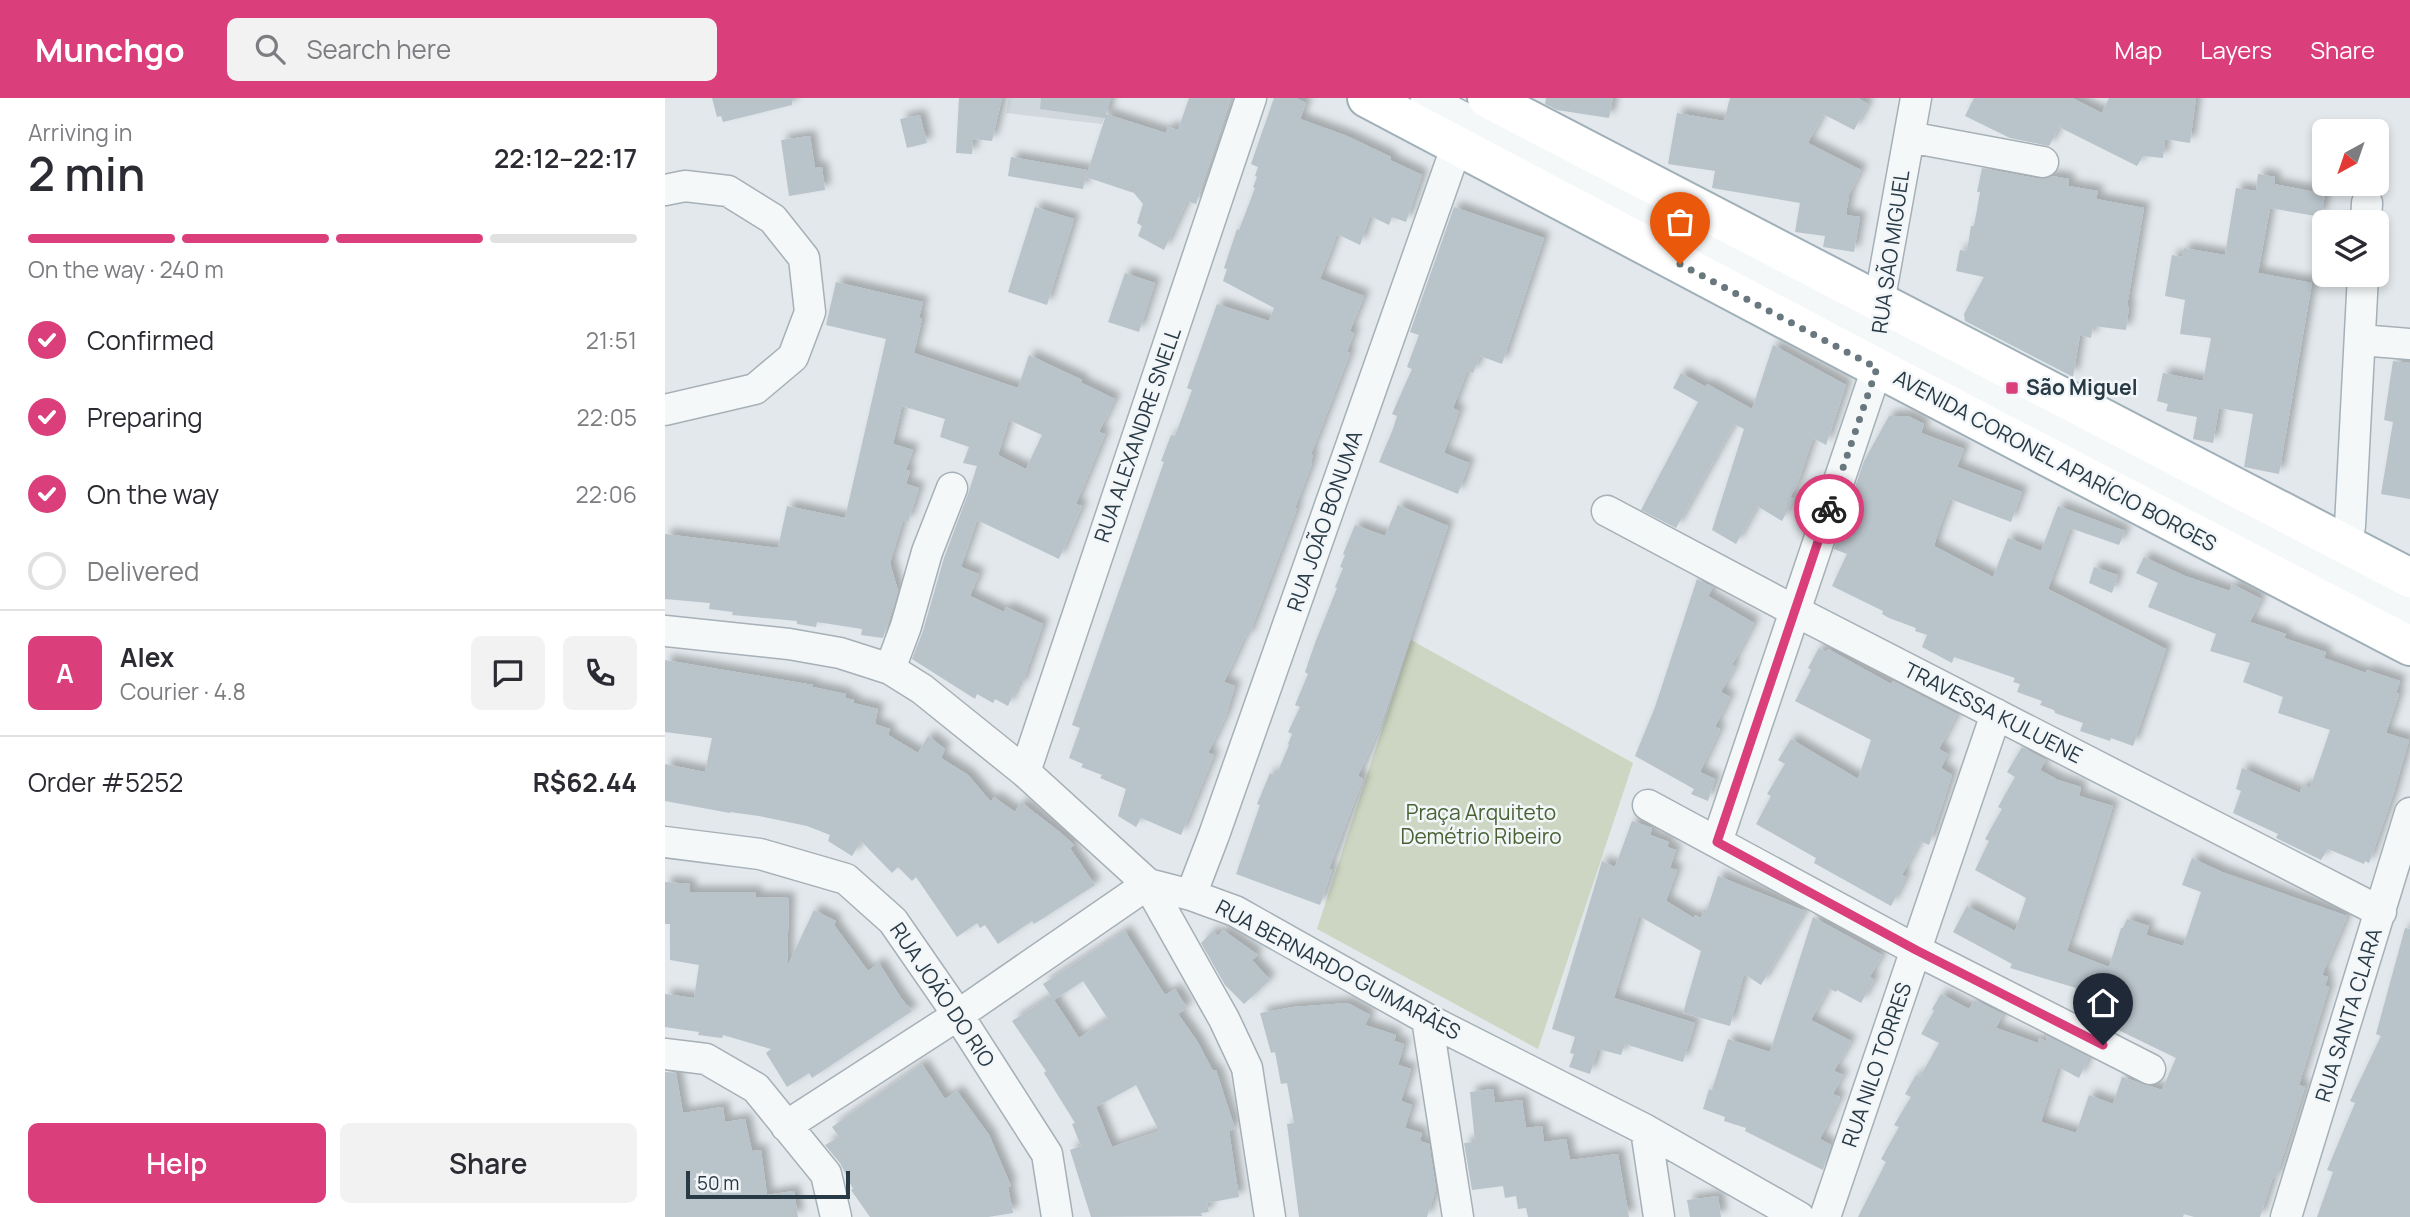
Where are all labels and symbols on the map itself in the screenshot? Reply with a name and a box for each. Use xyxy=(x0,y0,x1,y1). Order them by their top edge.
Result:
north arrow xyxy=(2312,119,2389,196)
street label: RUA SÃO MIGUEL xyxy=(1865,168,1915,335)
pin xyxy=(1650,192,1710,264)
street label: RUA ALEXANDRE SNELL xyxy=(1087,323,1187,546)
street label: AVENIDA CORONEL APARÍCIO BORGES xyxy=(1889,363,2222,557)
place label: São Miguel xyxy=(2026,373,2138,401)
marker: São Miguel xyxy=(2004,380,2020,396)
street label: RUA JOÃO BONUMA xyxy=(1280,426,1368,615)
courier xyxy=(1794,474,1864,544)
street label: TRAVESSA KULUENE xyxy=(1900,655,2087,769)
park label: Praça Arquiteto Demétrio Ribeiro xyxy=(1400,798,1562,850)
street label: RUA BERNARDO GUIMARÃES xyxy=(1211,893,1466,1046)
street label: RUA JOÃO DO RIO xyxy=(884,917,1002,1072)
street label: RUA SANTA CLARA xyxy=(2308,924,2388,1105)
pin xyxy=(2073,973,2133,1045)
street label: RUA NILO TORRES xyxy=(1835,979,1917,1151)
scale bar xyxy=(686,1168,851,1200)

